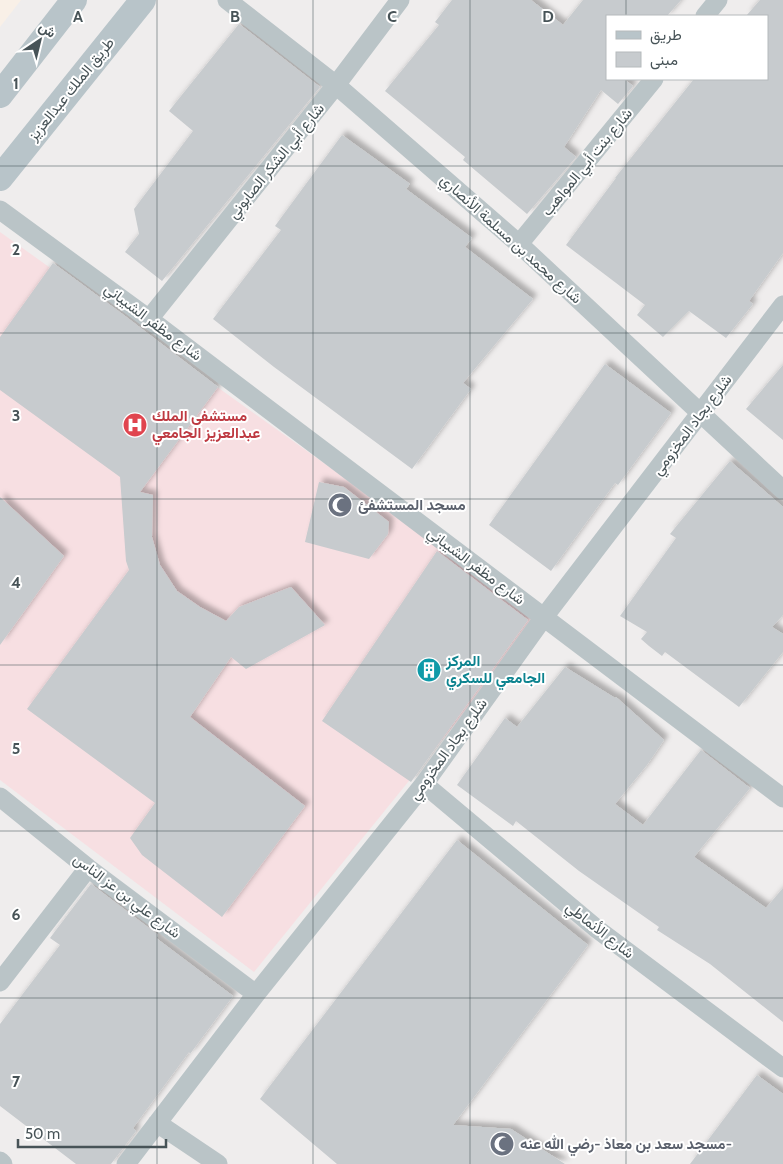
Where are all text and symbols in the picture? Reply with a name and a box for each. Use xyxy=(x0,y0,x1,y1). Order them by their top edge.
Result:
text: A xyxy=(73,7,83,26)
text: B xyxy=(230,7,240,26)
text: C xyxy=(387,7,397,26)
text: D xyxy=(542,7,554,26)
north arrow xyxy=(15,15,65,65)
legend xyxy=(606,15,768,80)
text: ش xyxy=(35,17,60,42)
text: طريق xyxy=(650,26,682,45)
street label: طريق الملك عبدالعزيز xyxy=(23,34,119,146)
text: مبنى xyxy=(650,51,678,70)
text: 1 xyxy=(13,74,19,93)
street label: شارع أبي الشكر الصابوني xyxy=(224,100,331,225)
street label: شارع بنت أبي المواهب xyxy=(538,104,639,222)
street label: شارع محمد بن مسلمة الأنصاري xyxy=(434,171,586,310)
text: 2 xyxy=(12,240,20,259)
street label: شارع مظفر الشيباني xyxy=(98,280,205,368)
street label: شلرع بجاد المخزومي xyxy=(648,371,739,481)
text: 3 xyxy=(12,406,20,425)
place label: مستشفى الملك عبدالعزيز الجامعي xyxy=(152,407,260,446)
hospital icon: مستشفى الملك عبدالعزيز الجامعي xyxy=(122,412,148,438)
mosque icon: مسجد المستشفئ xyxy=(327,492,353,518)
place label: مسجد المستشفئ xyxy=(358,496,466,514)
street label: شارع مظفر الشيباني xyxy=(421,524,528,612)
text: 4 xyxy=(11,573,21,592)
place label: المركز الجامعي للسكري xyxy=(445,652,545,691)
building icon: المركز الجامعي للسكري xyxy=(416,657,442,683)
street label: شلرع بجاد المخزومي xyxy=(405,695,494,806)
text: 5 xyxy=(12,739,20,758)
street label: شارع علي بن عز الناس xyxy=(68,850,184,945)
street label: شارع الأنماطي xyxy=(560,898,638,966)
text: 6 xyxy=(12,905,21,924)
text: 7 xyxy=(12,1072,21,1091)
scale bar xyxy=(18,1116,165,1148)
text: 50 m xyxy=(25,1125,60,1143)
mosque icon: مسجد سعد بن معاذ -رضي الله عنه- xyxy=(489,1131,515,1157)
place label: مسجد سعد بن معاذ -رضي الله عنه- xyxy=(520,1135,732,1157)

